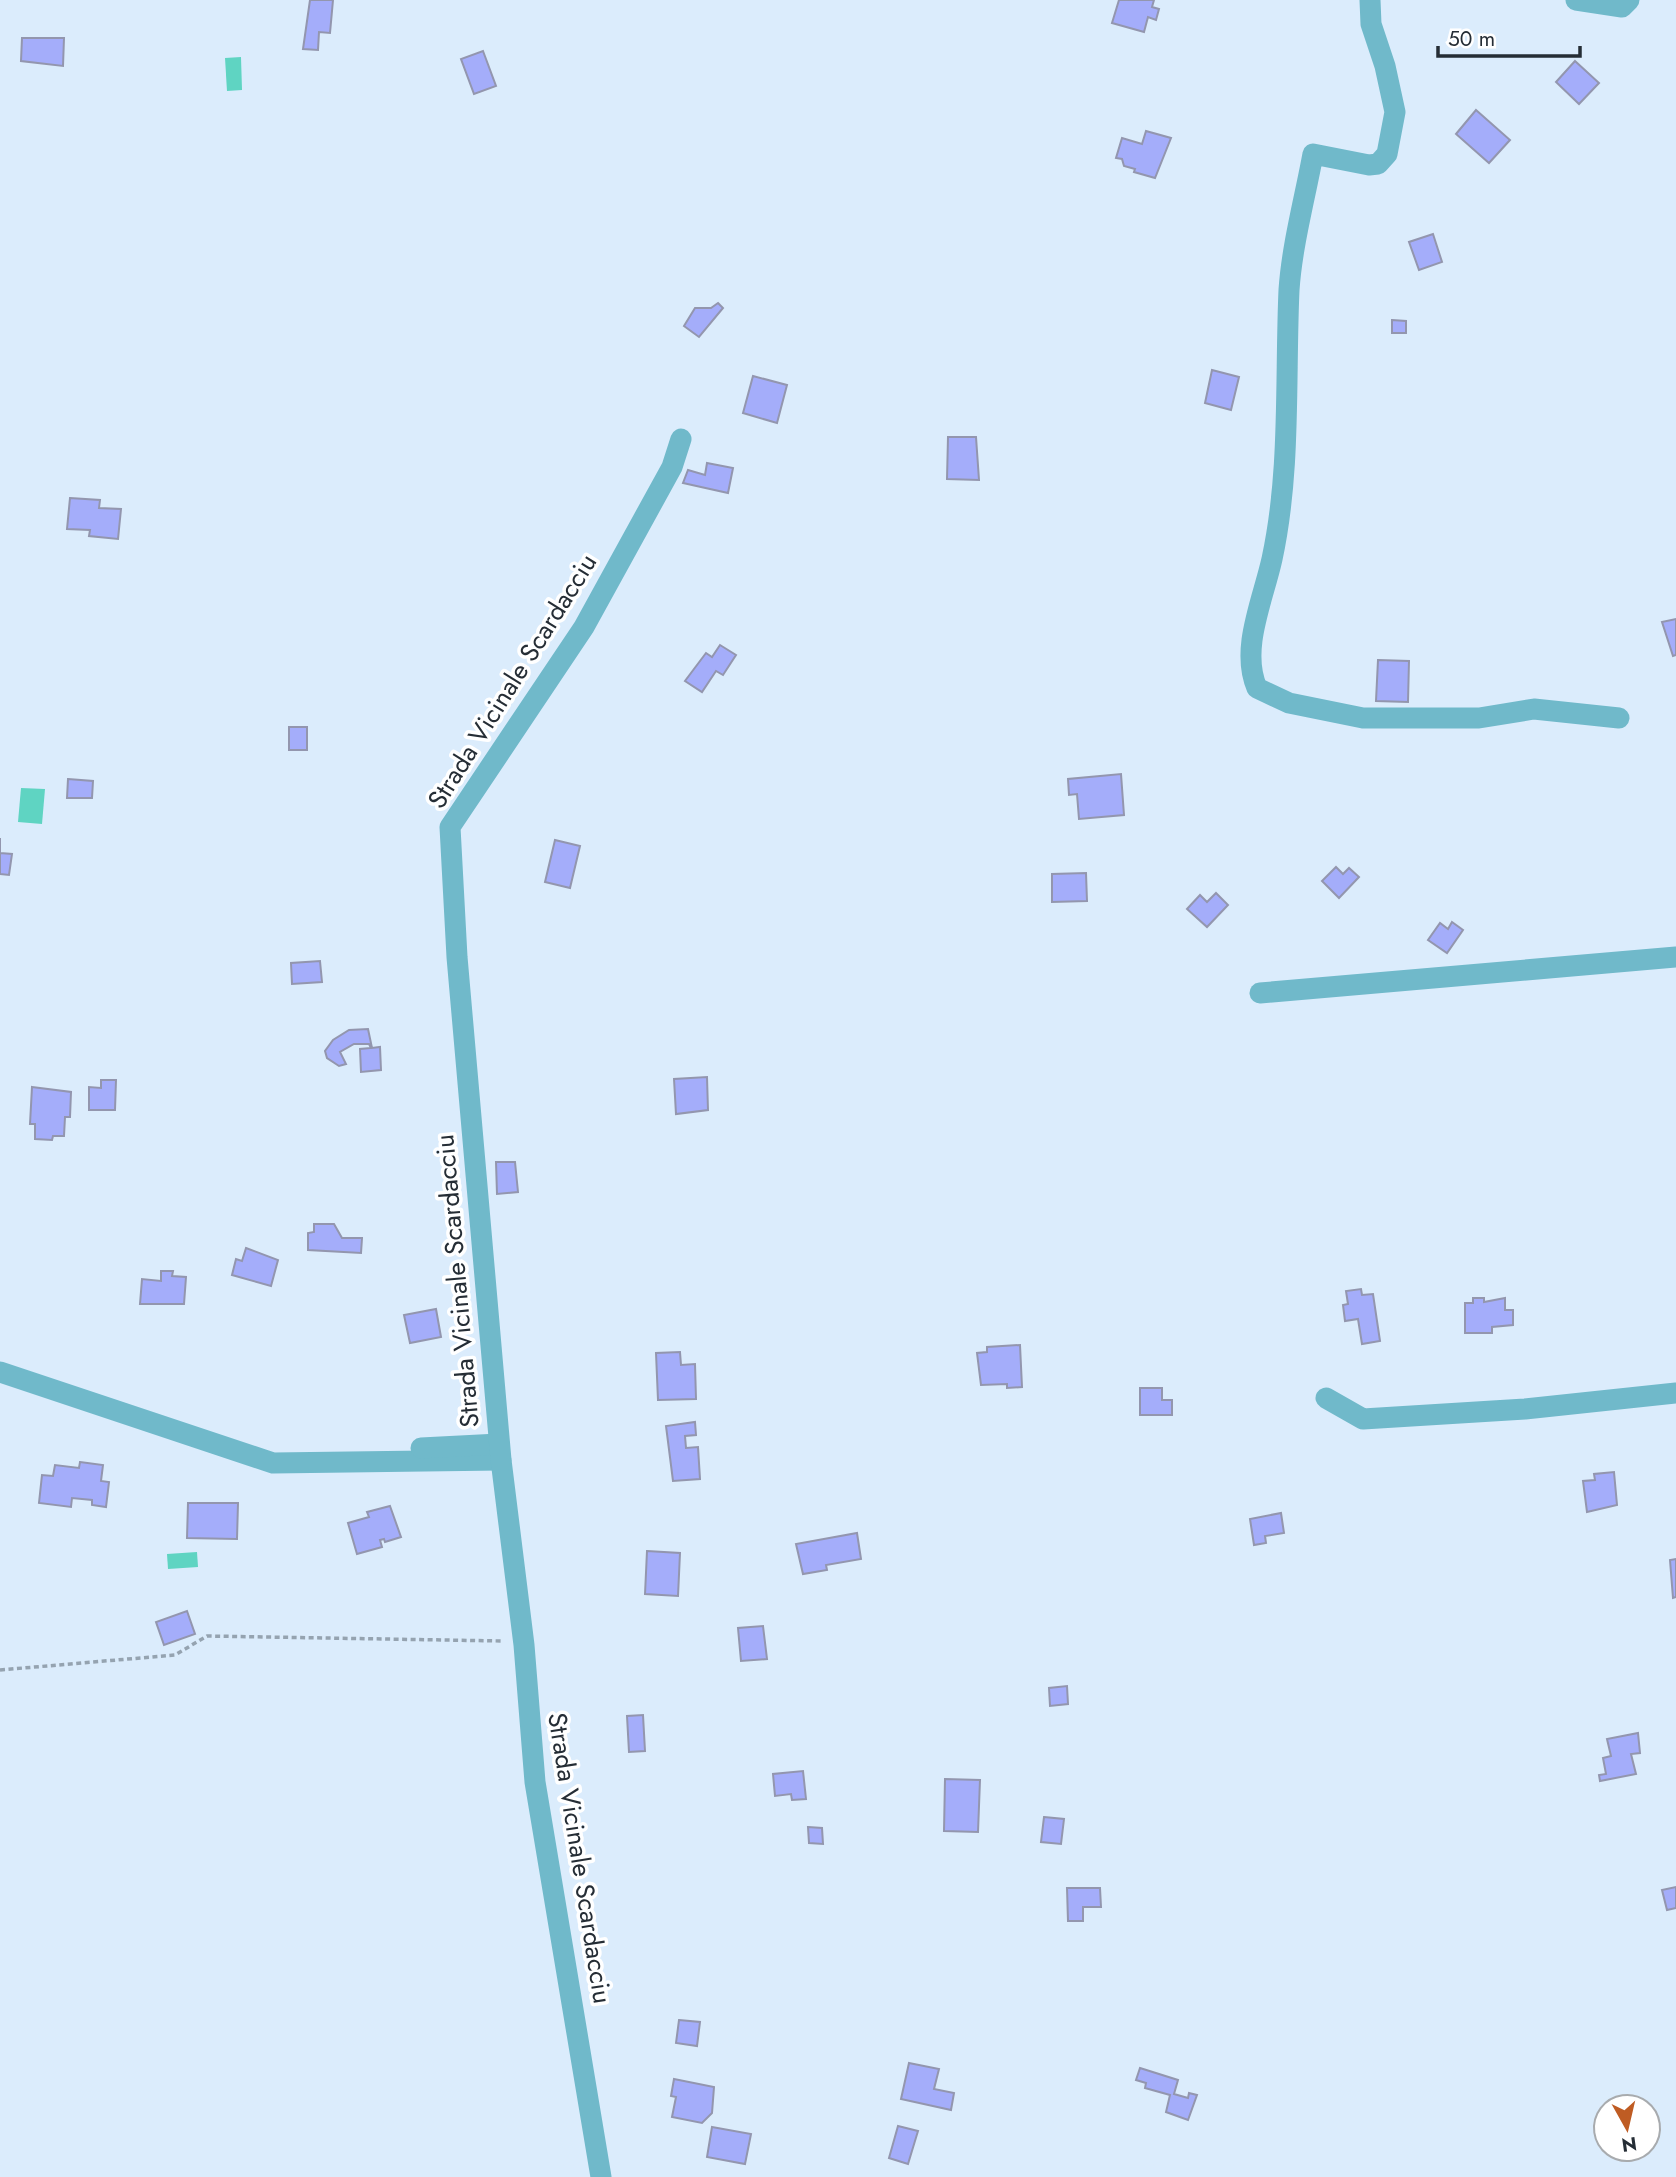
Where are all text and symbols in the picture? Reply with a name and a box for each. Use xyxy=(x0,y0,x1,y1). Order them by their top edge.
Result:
scale bar xyxy=(1438,14,1580,58)
text: 50 m xyxy=(1448,24,1495,54)
street label: Strada Vicinale Scardacciu xyxy=(418,546,606,816)
street label: Strada Vicinale Scardacciu xyxy=(425,1133,489,1429)
street label: Strada Vicinale Scardacciu xyxy=(538,1710,622,2006)
north arrow xyxy=(1592,2093,1662,2163)
text: N xyxy=(1620,2130,1639,2159)

